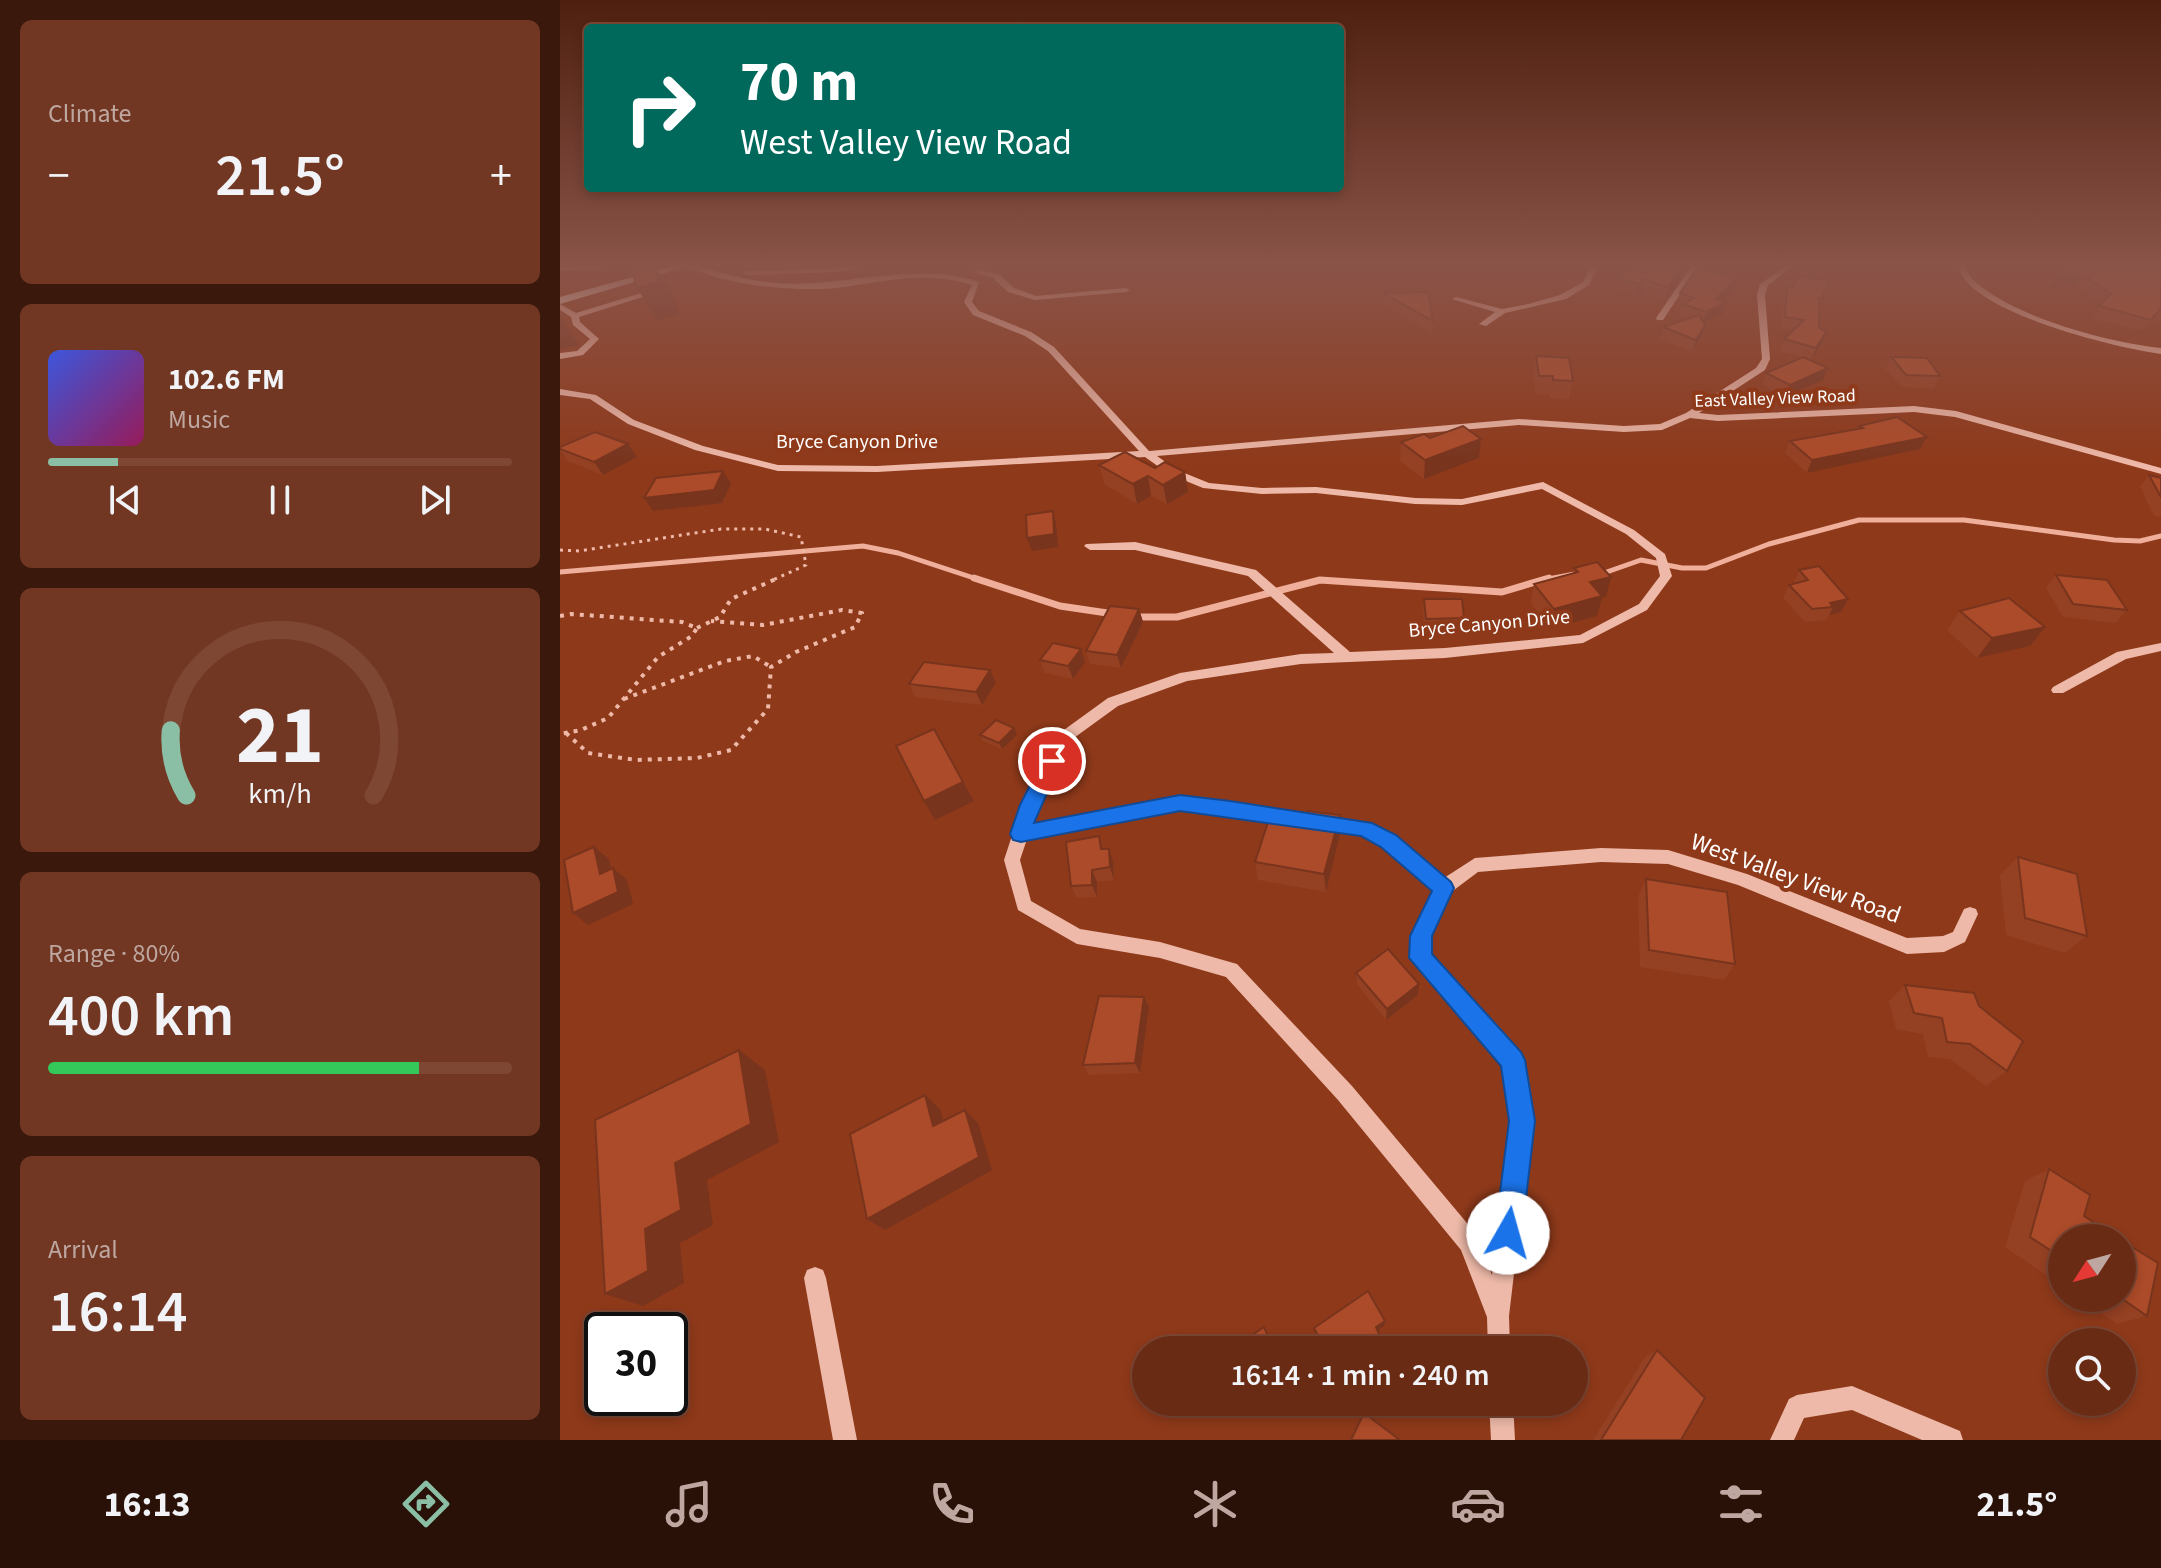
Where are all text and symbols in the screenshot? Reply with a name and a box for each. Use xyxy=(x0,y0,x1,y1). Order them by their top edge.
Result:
text: 70 m xyxy=(740,43,858,122)
icon: right xyxy=(608,56,712,160)
text: Climate xyxy=(48,95,132,132)
text: West Valley View Road xyxy=(740,117,1072,168)
text: 21.5° xyxy=(215,134,345,219)
text: − xyxy=(48,145,70,208)
text: + xyxy=(490,145,512,208)
text: 102.6 FM xyxy=(168,358,285,401)
street label: East Valley View Road xyxy=(1694,383,1856,414)
text: Music xyxy=(168,401,230,438)
street label: Bryce Canyon Drive xyxy=(776,428,938,456)
icon: previous xyxy=(103,478,147,522)
icon: pause xyxy=(258,478,302,522)
icon: next xyxy=(413,478,457,522)
street label: Bryce Canyon Drive xyxy=(1407,603,1571,645)
text: 21 xyxy=(236,677,324,795)
pin xyxy=(1018,727,1086,795)
icon: arrive xyxy=(1030,739,1074,783)
text: km/h xyxy=(248,774,312,814)
street label: West Valley View Road xyxy=(1686,824,1906,933)
text: Range · 80% xyxy=(48,935,180,972)
text: 400 km xyxy=(48,974,234,1059)
position arrow xyxy=(1466,1191,1550,1275)
north arrow xyxy=(2048,1224,2136,1312)
map controls xyxy=(2048,1224,2136,1416)
text: Arrival xyxy=(48,1231,118,1268)
text: 16:14 xyxy=(48,1270,188,1355)
speed limit sign: 30 xyxy=(584,1312,688,1416)
button: search xyxy=(2048,1328,2136,1416)
text: 16:14 · 1 min · 240 m xyxy=(1230,1354,1490,1397)
icon: directions xyxy=(398,1476,454,1532)
icon: music xyxy=(661,1476,717,1532)
icon: phone xyxy=(924,1476,980,1532)
icon: climate xyxy=(1187,1476,1243,1532)
icon: car xyxy=(1450,1476,1506,1532)
icon: filters xyxy=(1713,1476,1769,1532)
text: 16:13 xyxy=(104,1479,190,1530)
text: 21.5° xyxy=(1976,1479,2057,1530)

